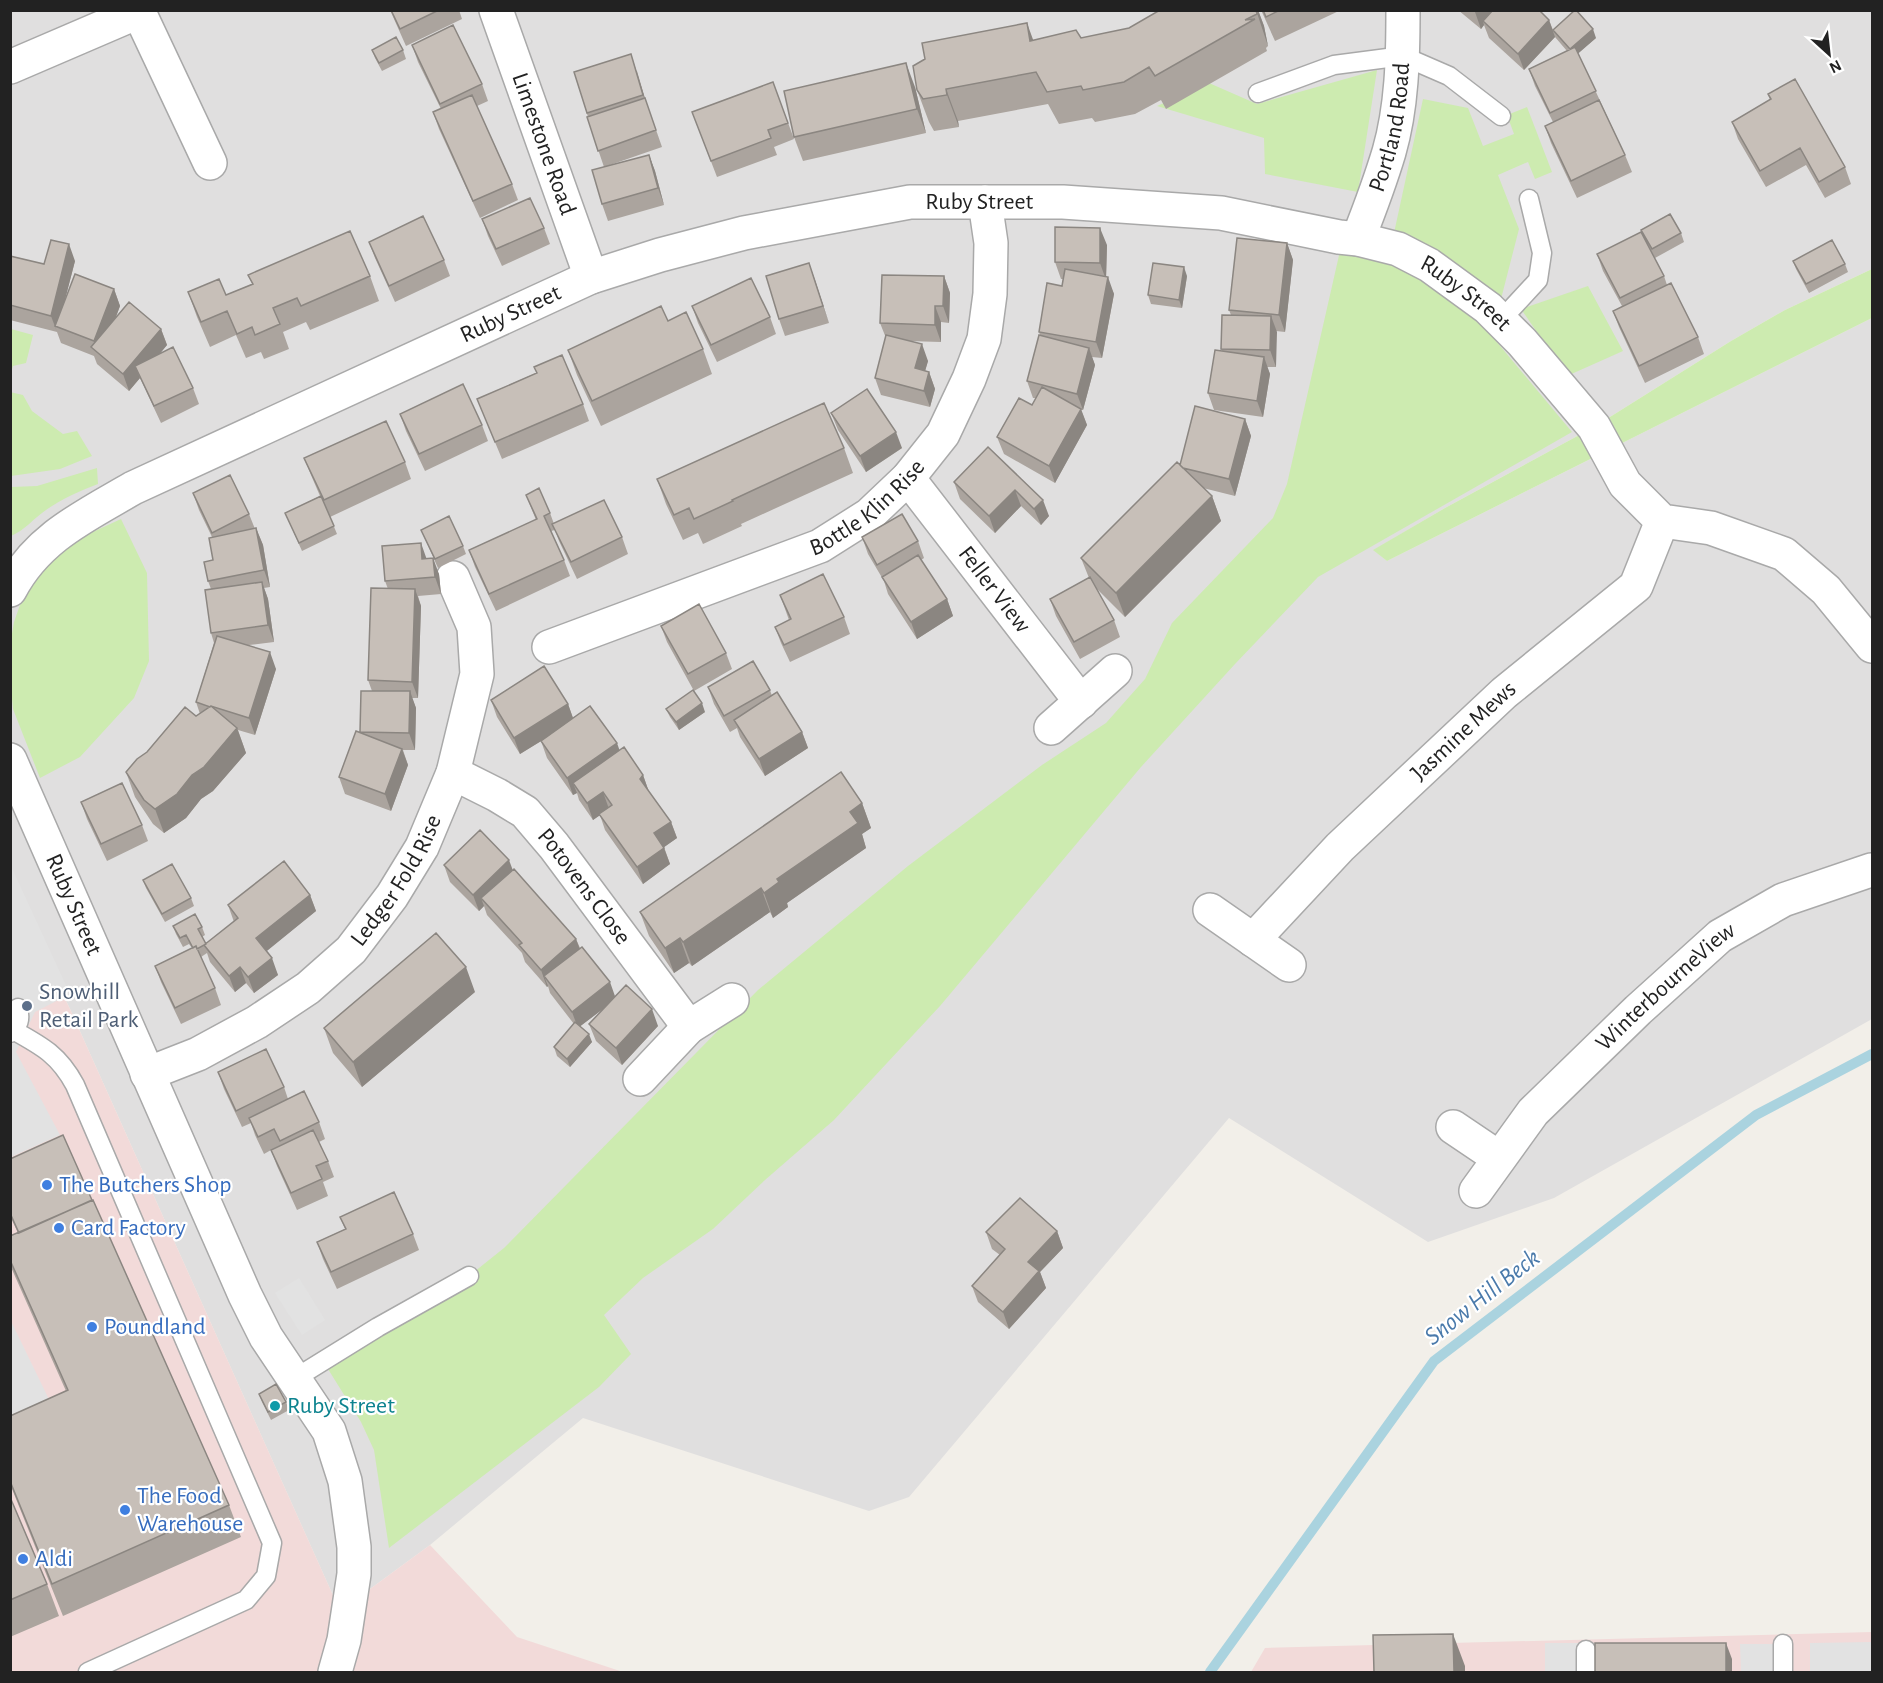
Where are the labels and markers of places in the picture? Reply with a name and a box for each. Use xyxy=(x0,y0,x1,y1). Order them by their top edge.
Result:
place label: Snowhill Retail Park xyxy=(39,980,138,1032)
marker: Snowhill Retail Park xyxy=(20,999,34,1013)
place label: The Butchers Shop xyxy=(59,1173,231,1197)
marker: The Butchers Shop xyxy=(40,1178,54,1192)
place label: Card Factory xyxy=(71,1216,186,1240)
marker: Card Factory xyxy=(52,1221,66,1235)
place label: Poundland xyxy=(104,1315,206,1339)
marker: Poundland xyxy=(85,1320,99,1334)
place label: Ruby Street xyxy=(287,1394,395,1418)
marker: Ruby Street xyxy=(268,1399,282,1413)
place label: The Food Warehouse xyxy=(137,1484,243,1536)
marker: The Food Warehouse xyxy=(118,1503,132,1517)
place label: Aldi xyxy=(35,1547,73,1571)
marker: Aldi xyxy=(16,1552,30,1566)

